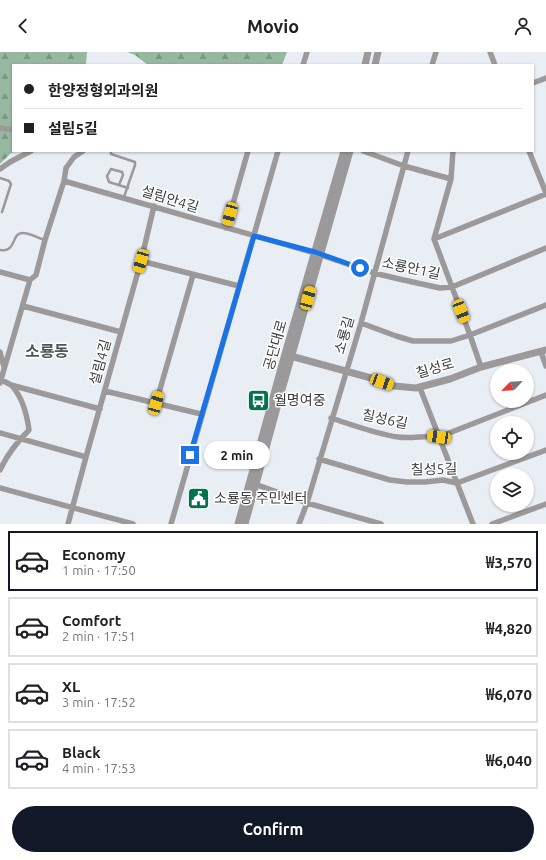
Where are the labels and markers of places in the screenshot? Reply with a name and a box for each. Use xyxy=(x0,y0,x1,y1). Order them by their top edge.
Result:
bus stop icon: 월명여중 xyxy=(246,387,272,413)
place label: 월명여중 xyxy=(274,392,326,408)
public building icon: 소룡동 주민센터 xyxy=(185,485,211,511)
place label: 소룡동 주민센터 xyxy=(214,490,307,506)

